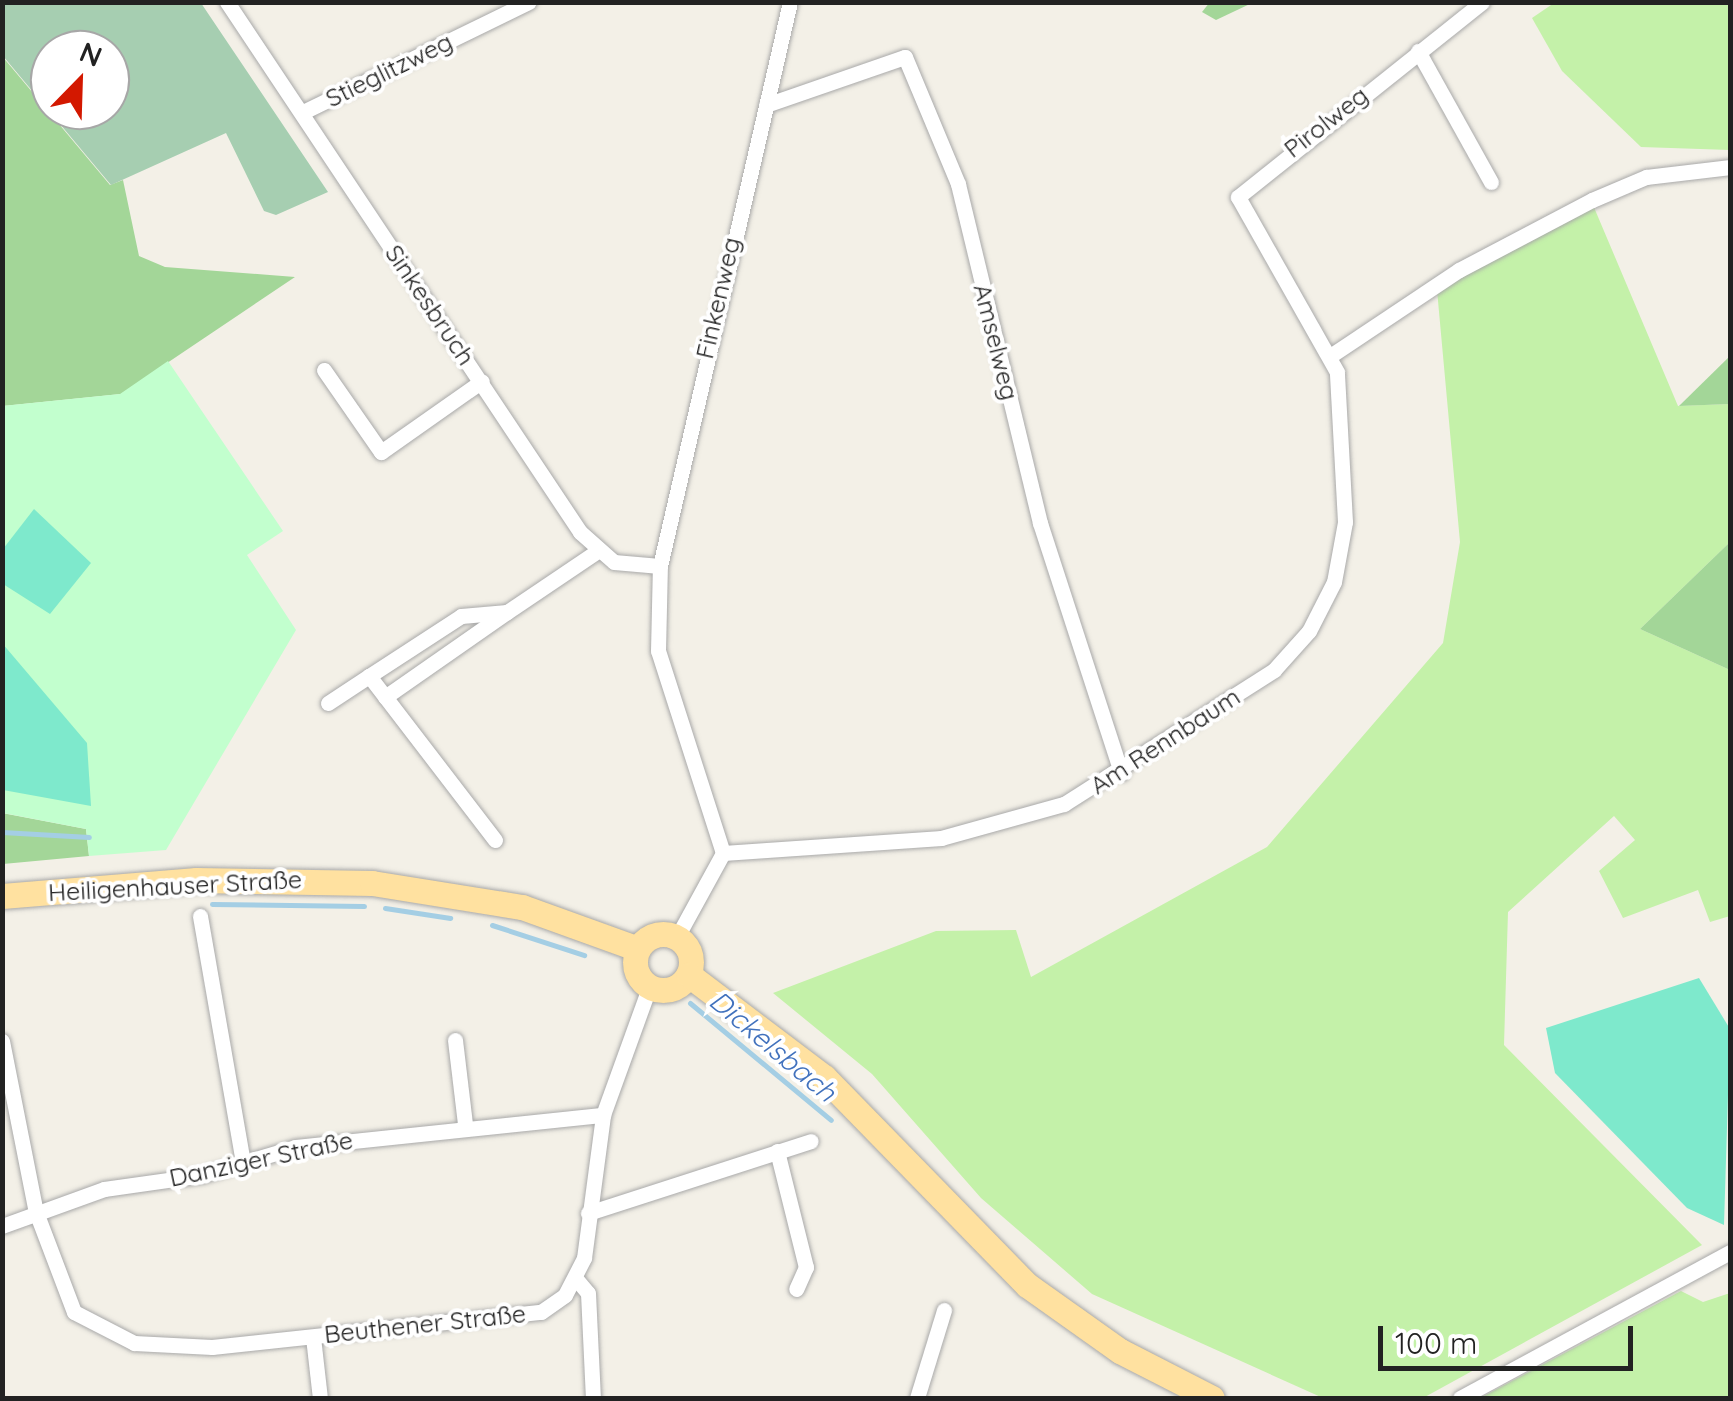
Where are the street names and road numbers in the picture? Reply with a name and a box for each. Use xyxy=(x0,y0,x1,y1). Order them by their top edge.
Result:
street label: Stieglitzweg xyxy=(321,26,457,114)
street label: Pirolweg xyxy=(1278,80,1374,164)
street label: Finkenweg xyxy=(689,234,747,362)
street label: Sinkesbruch xyxy=(379,239,481,371)
street label: Amselweg xyxy=(967,281,1025,403)
street label: Am Rennbaum xyxy=(1084,681,1246,801)
street label: Heiligenhauser Straße xyxy=(47,864,303,908)
street label: Danziger Straße xyxy=(166,1125,356,1193)
street label: Beuthener Straße xyxy=(323,1298,527,1350)

